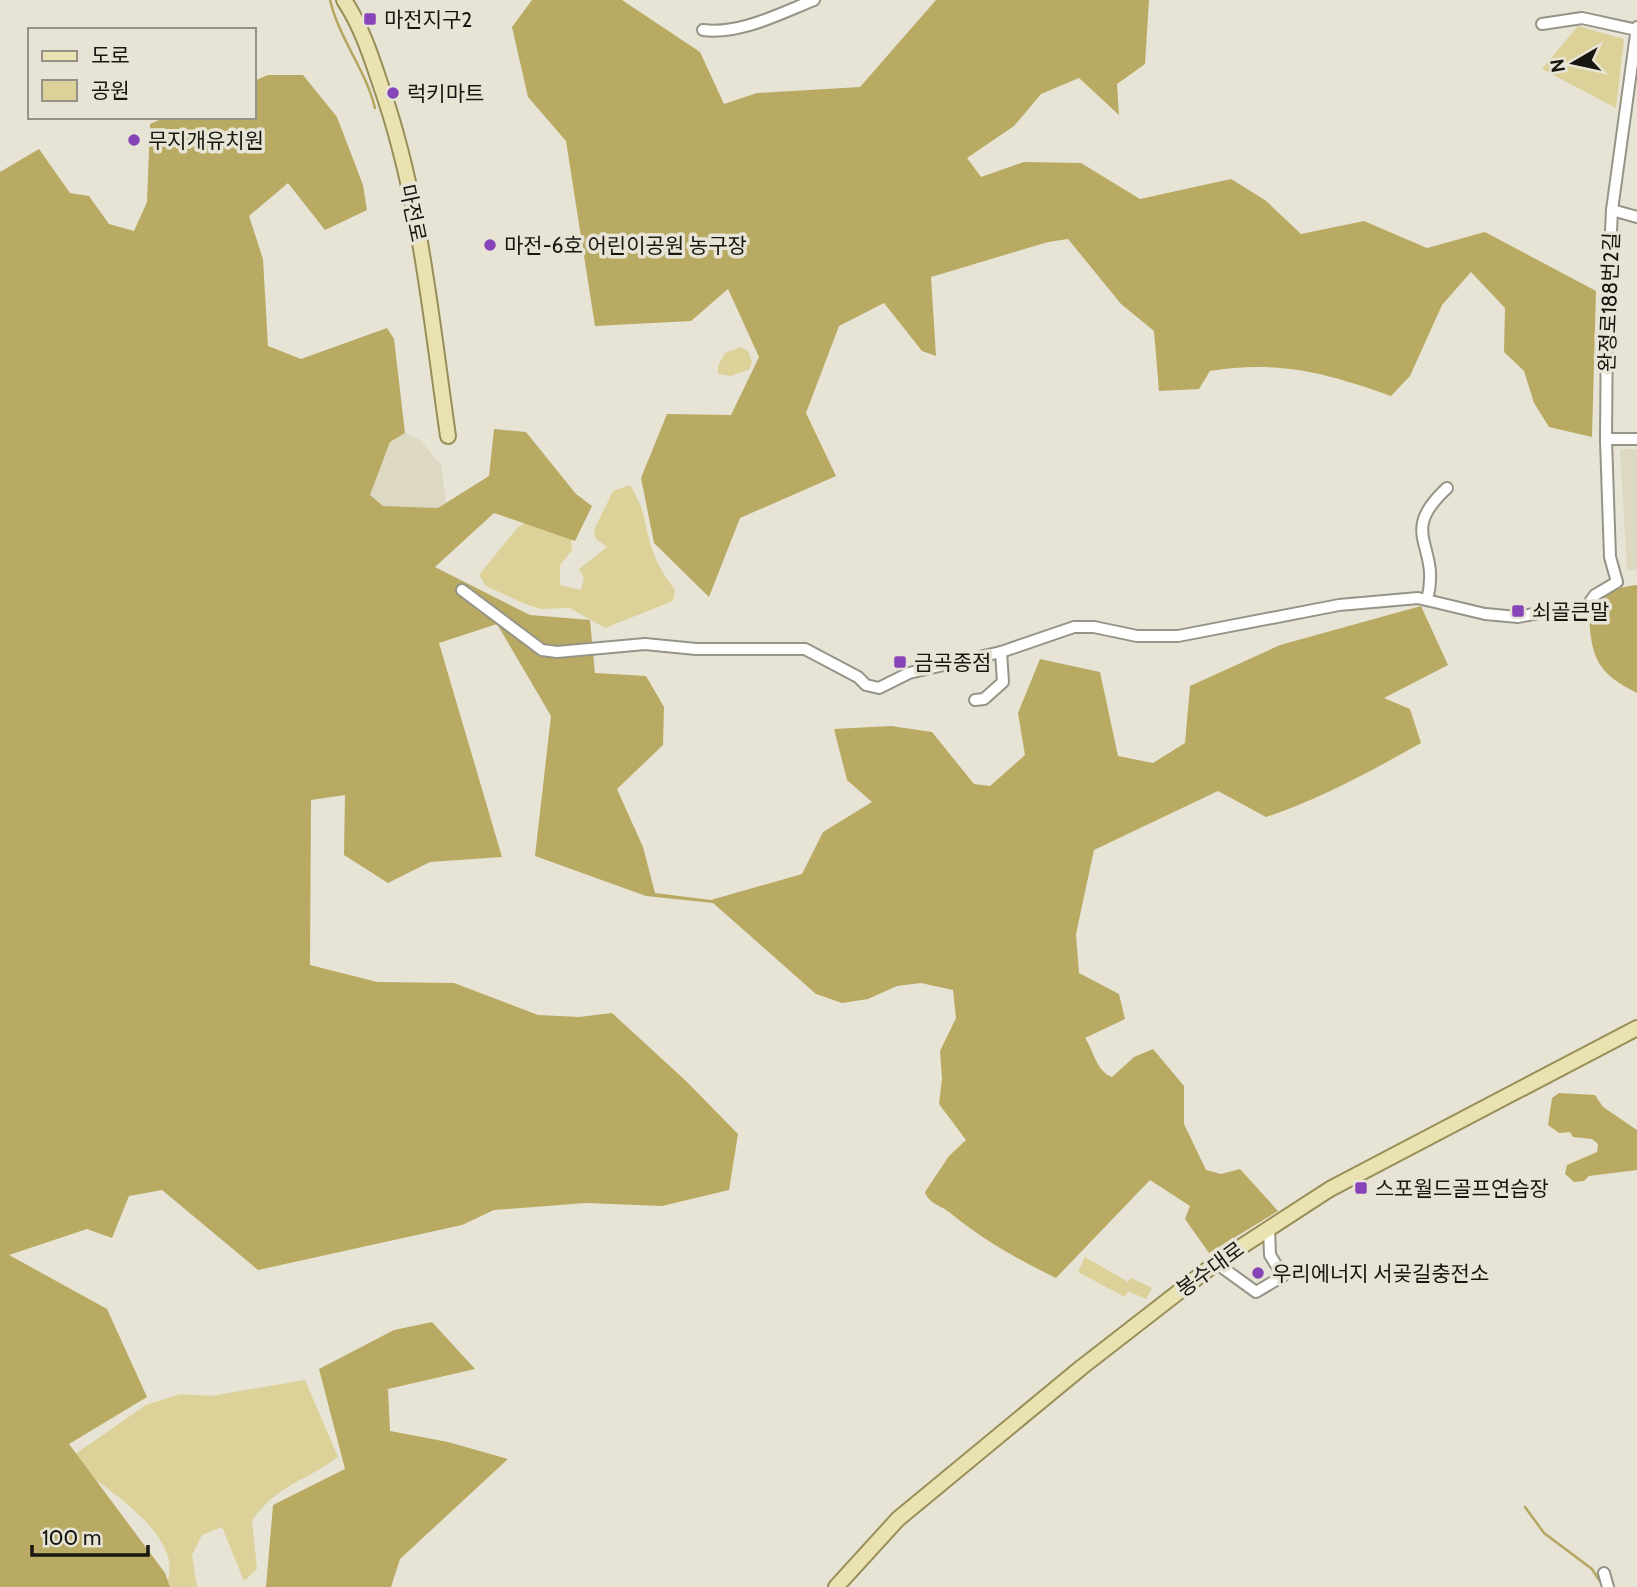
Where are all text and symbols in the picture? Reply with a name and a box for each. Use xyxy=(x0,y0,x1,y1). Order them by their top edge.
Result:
place label: 마전지구2 xyxy=(384,7,472,32)
marker: 마전지구2 xyxy=(362,11,378,27)
legend xyxy=(28,28,256,119)
north arrow xyxy=(1539,28,1609,98)
text: 도로 xyxy=(91,43,130,68)
text: N xyxy=(1545,57,1570,74)
text: 공원 xyxy=(91,78,130,103)
place label: 럭키마트 xyxy=(407,81,484,106)
marker: 럭키마트 xyxy=(385,85,401,101)
place label: 무지개유치원 xyxy=(148,128,264,153)
marker: 무지개유치원 xyxy=(126,132,142,148)
street label: 마전로 xyxy=(395,182,431,244)
street label: 완정로188번2길 xyxy=(1594,232,1624,372)
place label: 마전-6호 어린이공원 농구장 xyxy=(504,233,747,258)
marker: 마전-6호 어린이공원 농구장 xyxy=(482,237,498,253)
place label: 쇠골큰말 xyxy=(1532,599,1609,624)
marker: 쇠골큰말 xyxy=(1510,603,1526,619)
place label: 금곡종점 xyxy=(914,650,991,675)
marker: 금곡종점 xyxy=(892,654,908,670)
place label: 스포월드골프연습장 xyxy=(1375,1176,1549,1201)
marker: 스포월드골프연습장 xyxy=(1353,1180,1369,1196)
street label: 봉수대로 xyxy=(1171,1236,1249,1302)
place label: 우리에너지 서곶길충전소 xyxy=(1272,1261,1489,1286)
marker: 우리에너지 서곶길충전소 xyxy=(1250,1265,1266,1281)
scale bar xyxy=(32,1514,147,1558)
text: 100 m xyxy=(42,1525,101,1550)

